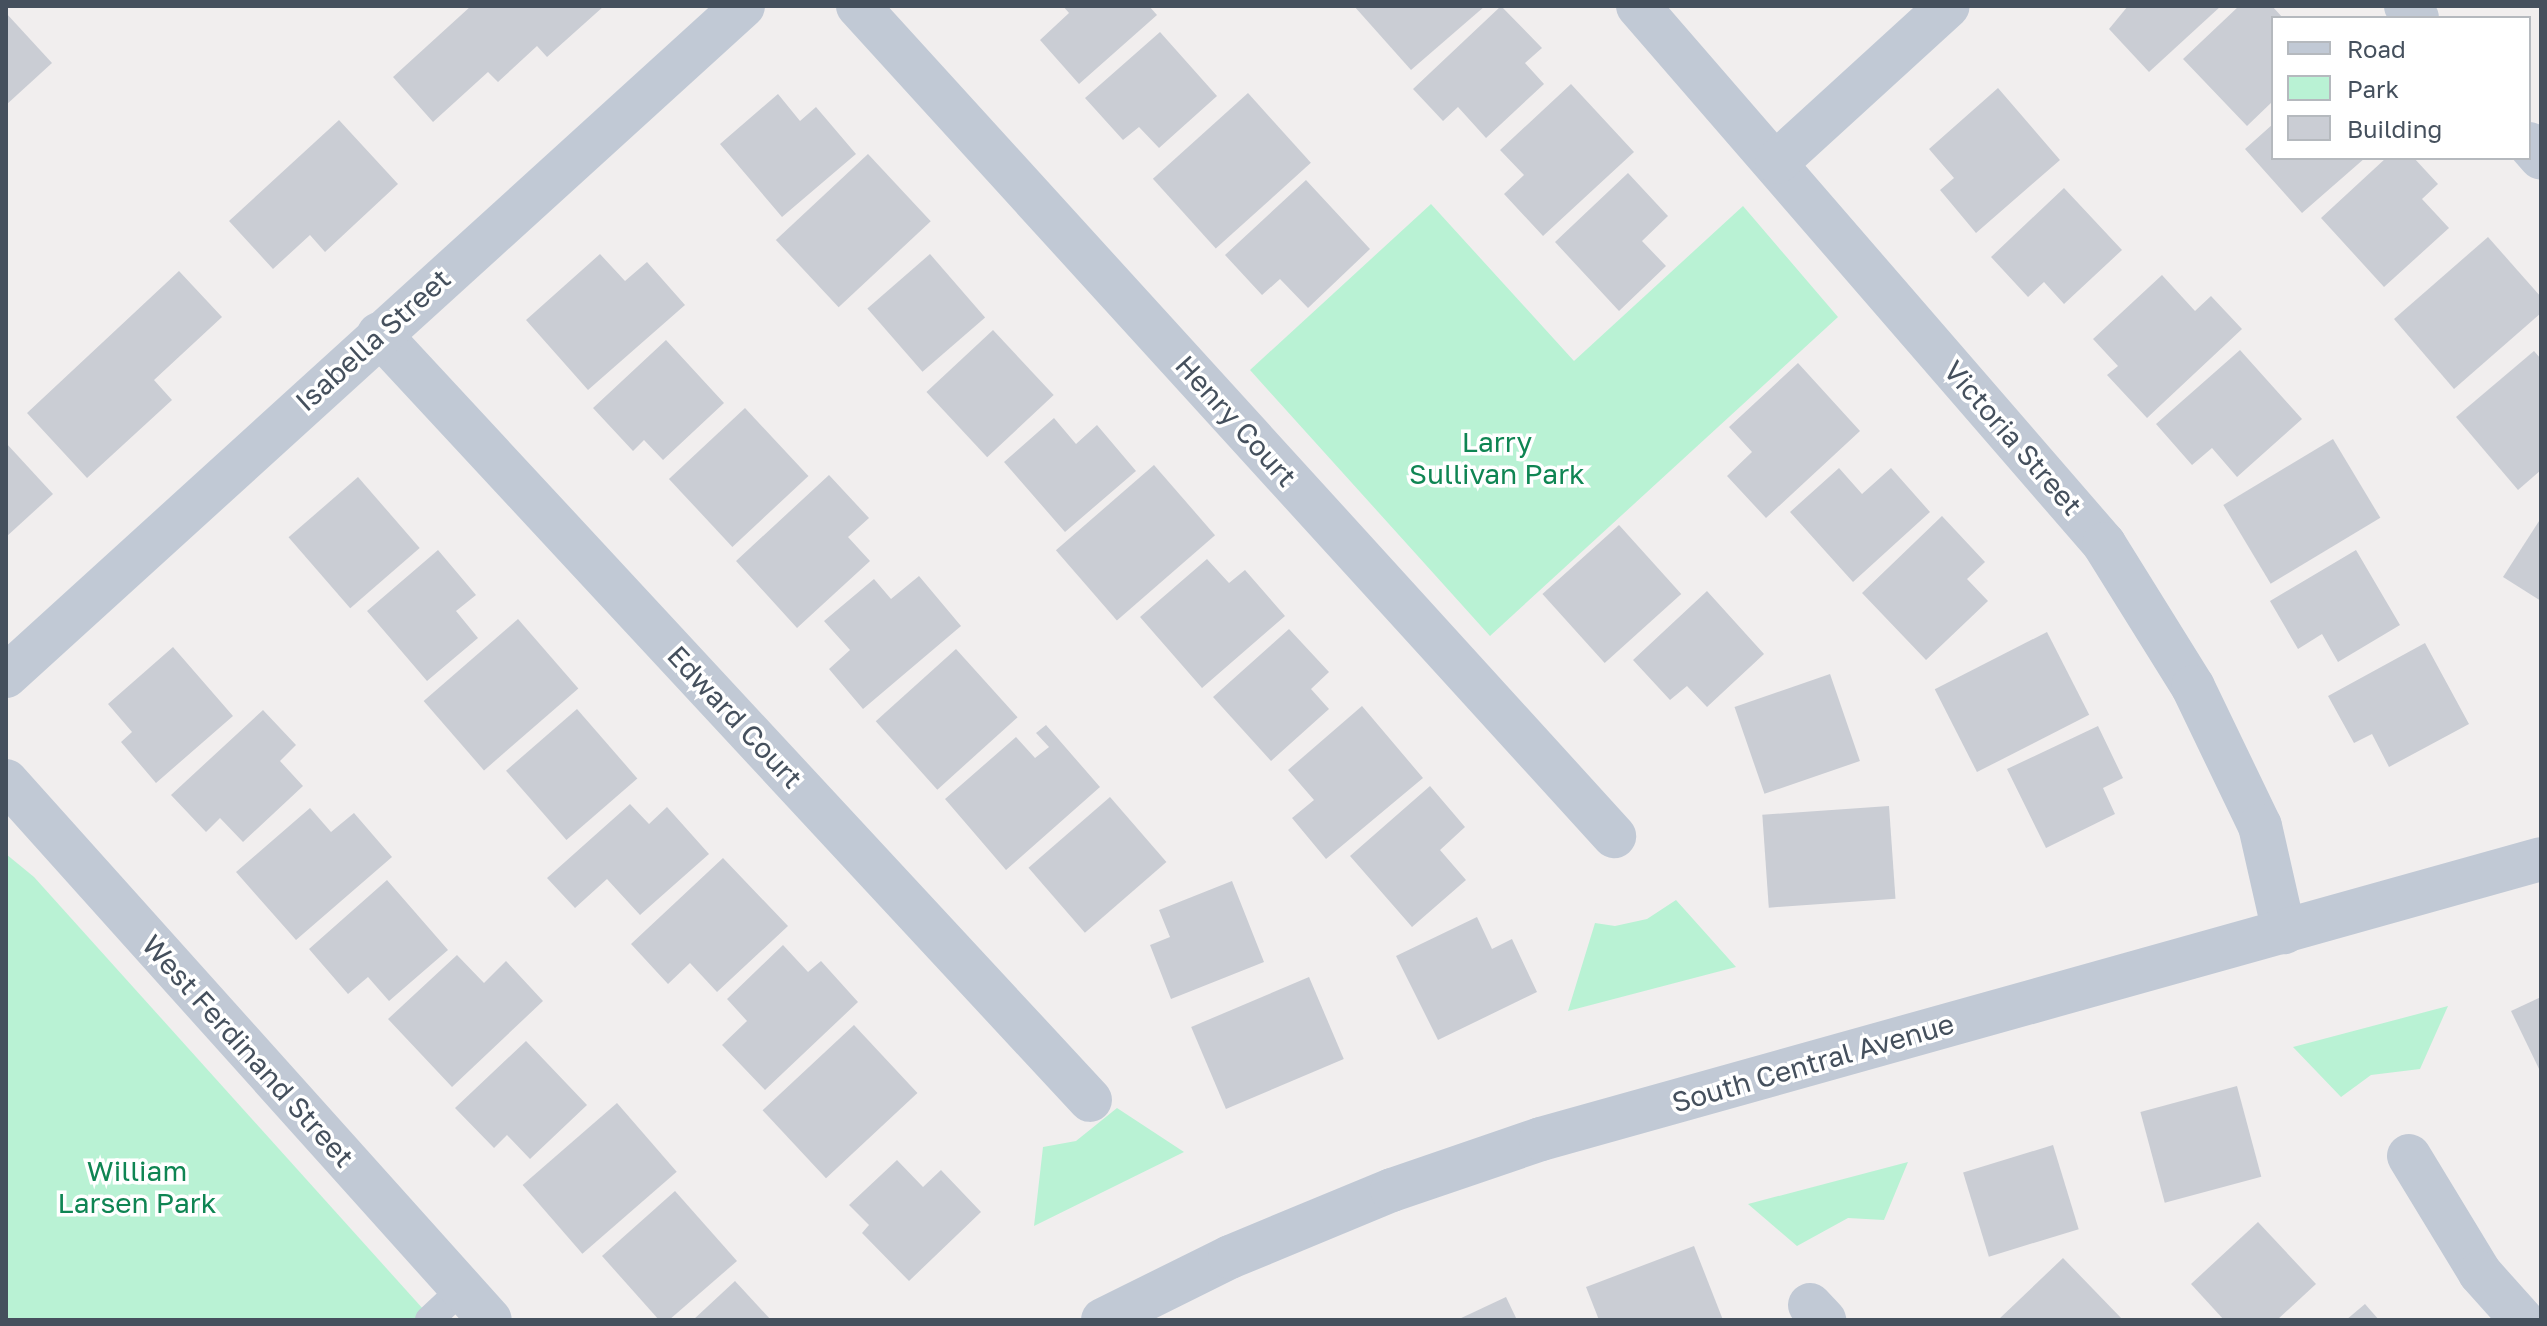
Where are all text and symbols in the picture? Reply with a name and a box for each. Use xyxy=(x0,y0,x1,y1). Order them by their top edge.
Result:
legend xyxy=(2271,16,2531,160)
text: Road xyxy=(2347,34,2406,63)
text: Park xyxy=(2347,74,2399,103)
text: Building xyxy=(2347,114,2442,143)
street label: Isabella Street xyxy=(289,262,457,418)
street label: Henry Court xyxy=(1168,349,1304,493)
street label: Victoria Street xyxy=(1937,354,2089,522)
park label: Larry Sullivan Park xyxy=(1409,425,1585,491)
street label: Edward Court xyxy=(661,639,809,795)
street label: West Ferdinand Street xyxy=(135,928,361,1174)
street label: South Central Avenue xyxy=(1668,1007,1958,1119)
park label: William Larsen Park xyxy=(58,1154,216,1220)

